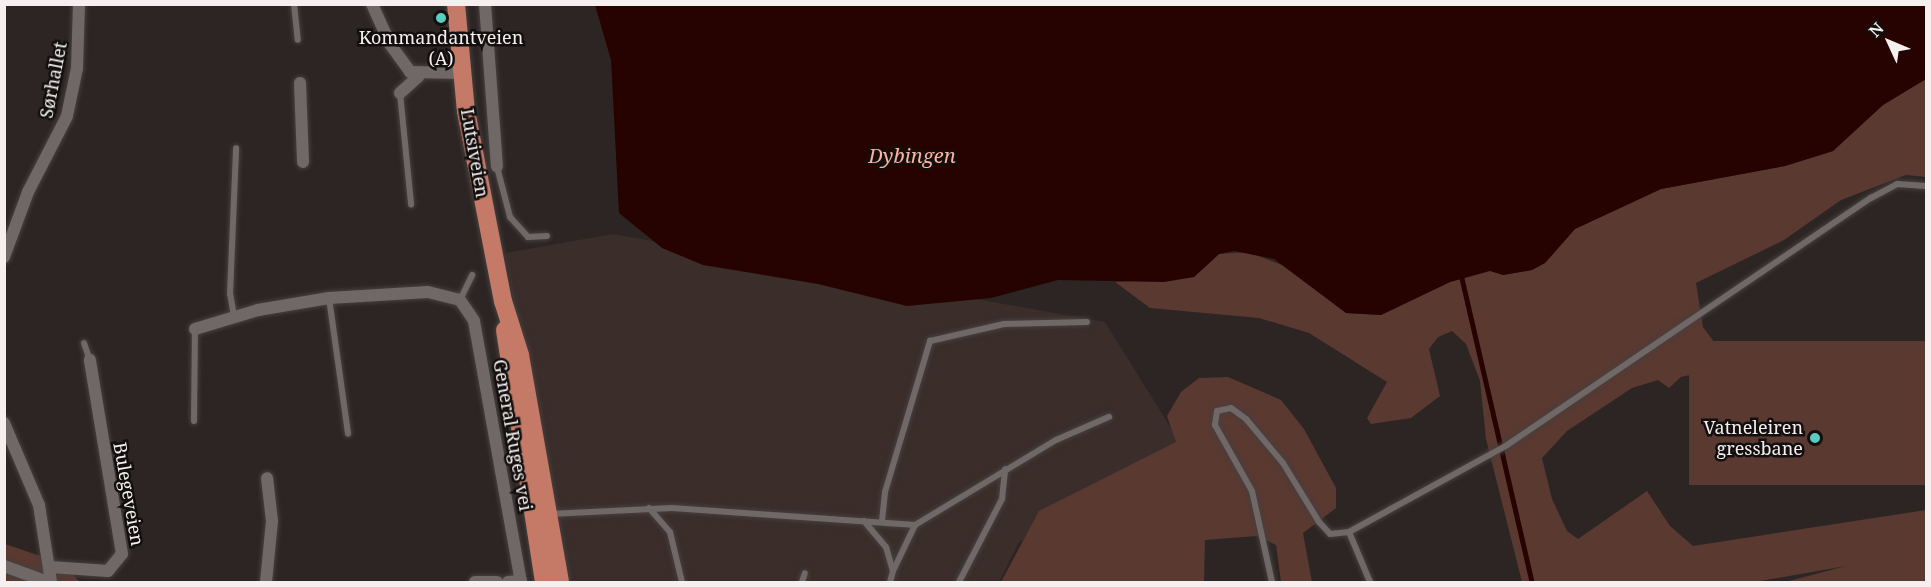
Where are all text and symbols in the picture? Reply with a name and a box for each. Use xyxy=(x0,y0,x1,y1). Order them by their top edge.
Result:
marker: Kommandantveien (A) xyxy=(434,11,448,25)
north arrow xyxy=(1859,12,1919,72)
text: N xyxy=(1864,17,1888,42)
place label: Kommandantveien (A) xyxy=(359,27,523,70)
street label: Sørhallet xyxy=(35,40,71,120)
street label: Lutsiveien xyxy=(457,107,493,199)
water label: Dybingen xyxy=(868,143,956,167)
street label: General Ruges vei xyxy=(489,358,537,512)
place label: Vatneleiren gressbane xyxy=(1704,417,1803,460)
marker: Vatneleiren gressbane xyxy=(1808,431,1822,445)
street label: Bulegeveien xyxy=(109,441,149,547)

